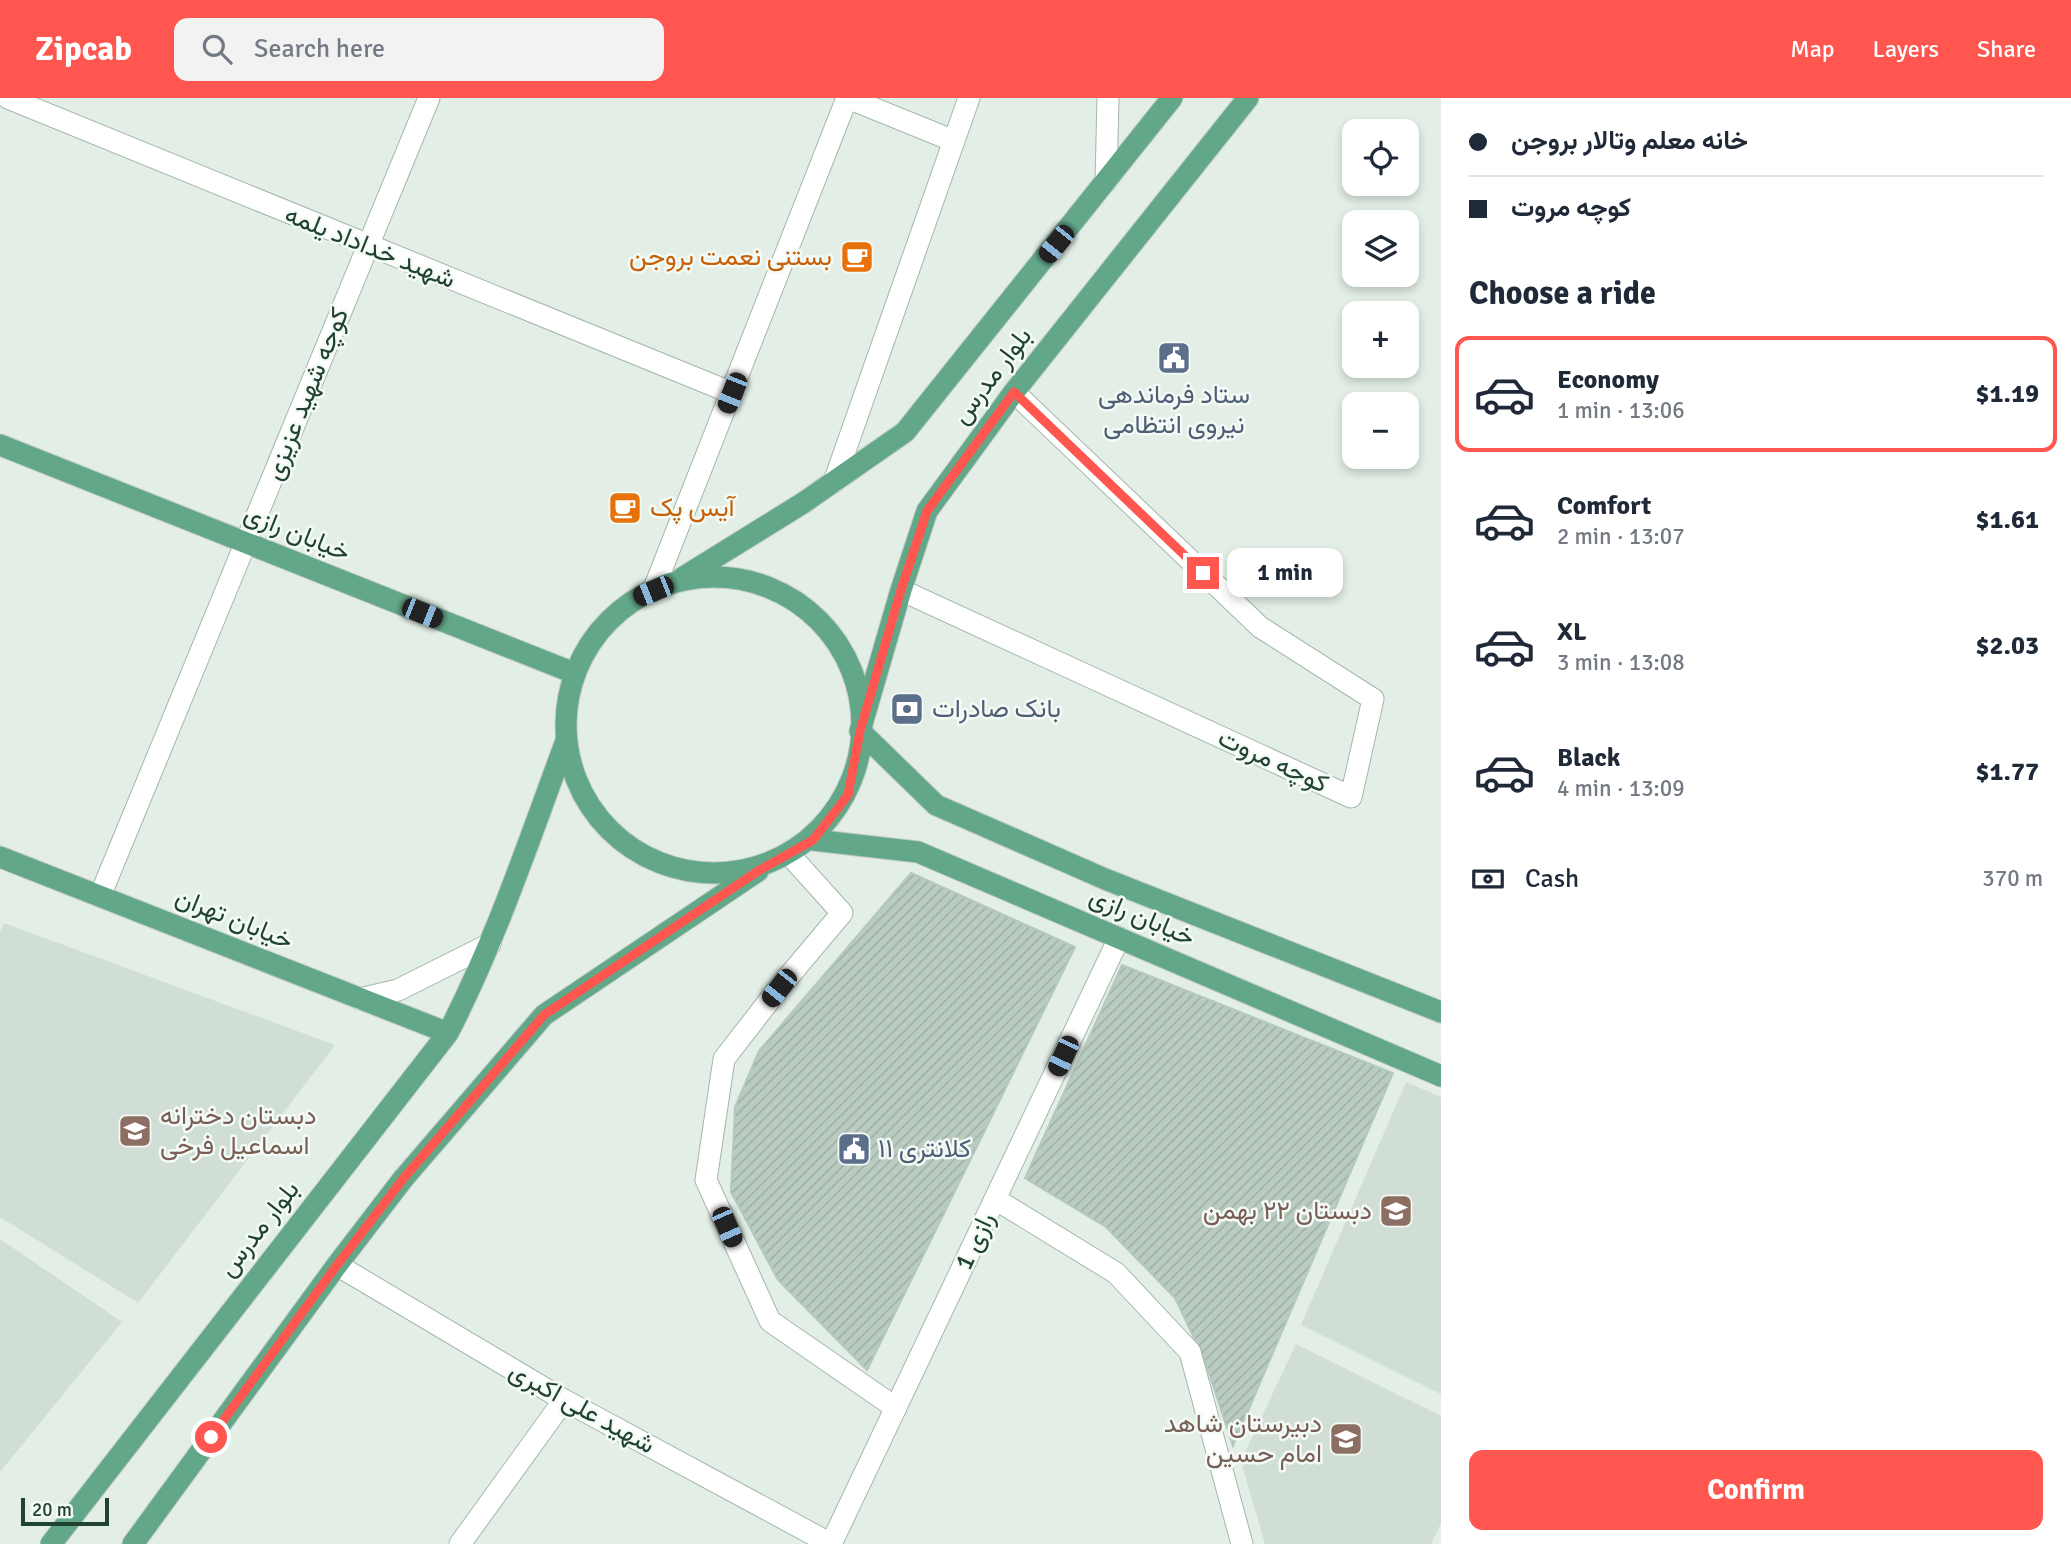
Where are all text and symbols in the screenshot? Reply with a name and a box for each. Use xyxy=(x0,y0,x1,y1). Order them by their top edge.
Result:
search box xyxy=(174,18,664,81)
text: Zipcab xyxy=(35,29,132,70)
icon: search xyxy=(198,30,236,68)
text: Search here xyxy=(254,33,385,65)
text: Map xyxy=(1790,34,1835,64)
text: Layers xyxy=(1873,34,1939,64)
text: Share xyxy=(1977,34,2036,64)
map controls xyxy=(1342,119,1419,469)
button: locate xyxy=(1342,119,1419,196)
text: خانه معلم وتالار بروجن xyxy=(1511,125,1748,157)
text: کوچه مروت xyxy=(1511,192,1631,224)
street label: شهید خداداد یلمه xyxy=(280,198,460,296)
button: layers xyxy=(1342,210,1419,287)
car xyxy=(1035,221,1078,267)
cafe icon: بستنی نعمت بروجن xyxy=(838,238,876,276)
place label: بستنی نعمت بروجن xyxy=(629,241,832,273)
text: Choose a ride xyxy=(1469,274,1656,313)
button: + xyxy=(1342,301,1419,378)
street label: کوچه شهید عزیزی xyxy=(258,303,357,485)
street label: بلوار مدرس xyxy=(945,321,1039,431)
public building icon: ستاد فرماندهی نیروی انتظامی xyxy=(1155,339,1193,377)
icon: car xyxy=(1473,363,1536,426)
text: Economy xyxy=(1557,364,1659,396)
car xyxy=(715,370,750,416)
text: $1.19 xyxy=(1975,378,2039,410)
place label: ستاد فرماندهی نیروی انتظامی xyxy=(1098,379,1250,441)
button: − xyxy=(1342,392,1419,469)
text: 1 min · 13:06 xyxy=(1557,396,1685,425)
cafe icon: آیس پک xyxy=(606,489,644,527)
icon: car xyxy=(1473,489,1536,552)
text: Comfort xyxy=(1557,490,1651,522)
place label: آیس پک xyxy=(650,492,737,525)
street label: خیابان رازی xyxy=(239,497,355,569)
text: $1.61 xyxy=(1975,504,2039,536)
text: 2 min · 13:07 xyxy=(1557,522,1685,551)
callout: 1 min xyxy=(1228,548,1343,598)
route end xyxy=(1187,557,1219,589)
text: 1 min xyxy=(1257,558,1313,587)
car xyxy=(630,573,677,609)
car xyxy=(399,595,446,631)
icon: car xyxy=(1473,615,1536,678)
text: XL xyxy=(1557,616,1587,648)
text: $2.03 xyxy=(1975,630,2039,662)
text: 3 min · 13:08 xyxy=(1557,648,1685,677)
bank icon: بانک صادرات xyxy=(888,690,926,728)
place label: بانک صادرات xyxy=(932,693,1061,725)
street label: کوچه مروت xyxy=(1213,722,1333,801)
icon: car xyxy=(1473,741,1536,804)
text: Black xyxy=(1557,742,1620,774)
text: $1.77 xyxy=(1975,756,2039,788)
text: 4 min · 13:09 xyxy=(1557,774,1685,803)
icon: cash xyxy=(1469,860,1507,898)
text: Cash xyxy=(1525,863,1579,895)
text: 370 m xyxy=(1982,864,2043,893)
street label: خیابان رازی xyxy=(1084,880,1200,954)
street label: خیابان تهران xyxy=(170,881,298,957)
car xyxy=(758,965,801,1011)
car xyxy=(1045,1033,1082,1079)
place label: دبستان دخترانه اسماعیل فرخی xyxy=(160,1100,317,1162)
school or university icon: دبستان دخترانه اسماعیل فرخی xyxy=(116,1112,154,1150)
public building icon: کلانتری ۱۱ xyxy=(835,1130,873,1168)
place label: کلانتری ۱۱ xyxy=(878,1133,971,1165)
street label: بلوار مدرس xyxy=(211,1174,307,1284)
school or university icon: دبستان ۲۲ بهمن xyxy=(1377,1192,1415,1230)
place label: دبستان ۲۲ بهمن xyxy=(1203,1195,1372,1227)
car xyxy=(709,1204,746,1250)
street label: رازی 1 xyxy=(948,1207,1002,1275)
street label: شهید علی اکبری xyxy=(503,1355,661,1461)
place label: دبیرستان شاهد امام حسین xyxy=(1164,1408,1322,1470)
school or university icon: دبیرستان شاهد امام حسین xyxy=(1327,1420,1365,1458)
route start xyxy=(195,1421,227,1453)
button: Confirm xyxy=(1469,1450,2043,1530)
scale bar xyxy=(21,1495,108,1527)
text: 20 m xyxy=(32,1498,72,1522)

